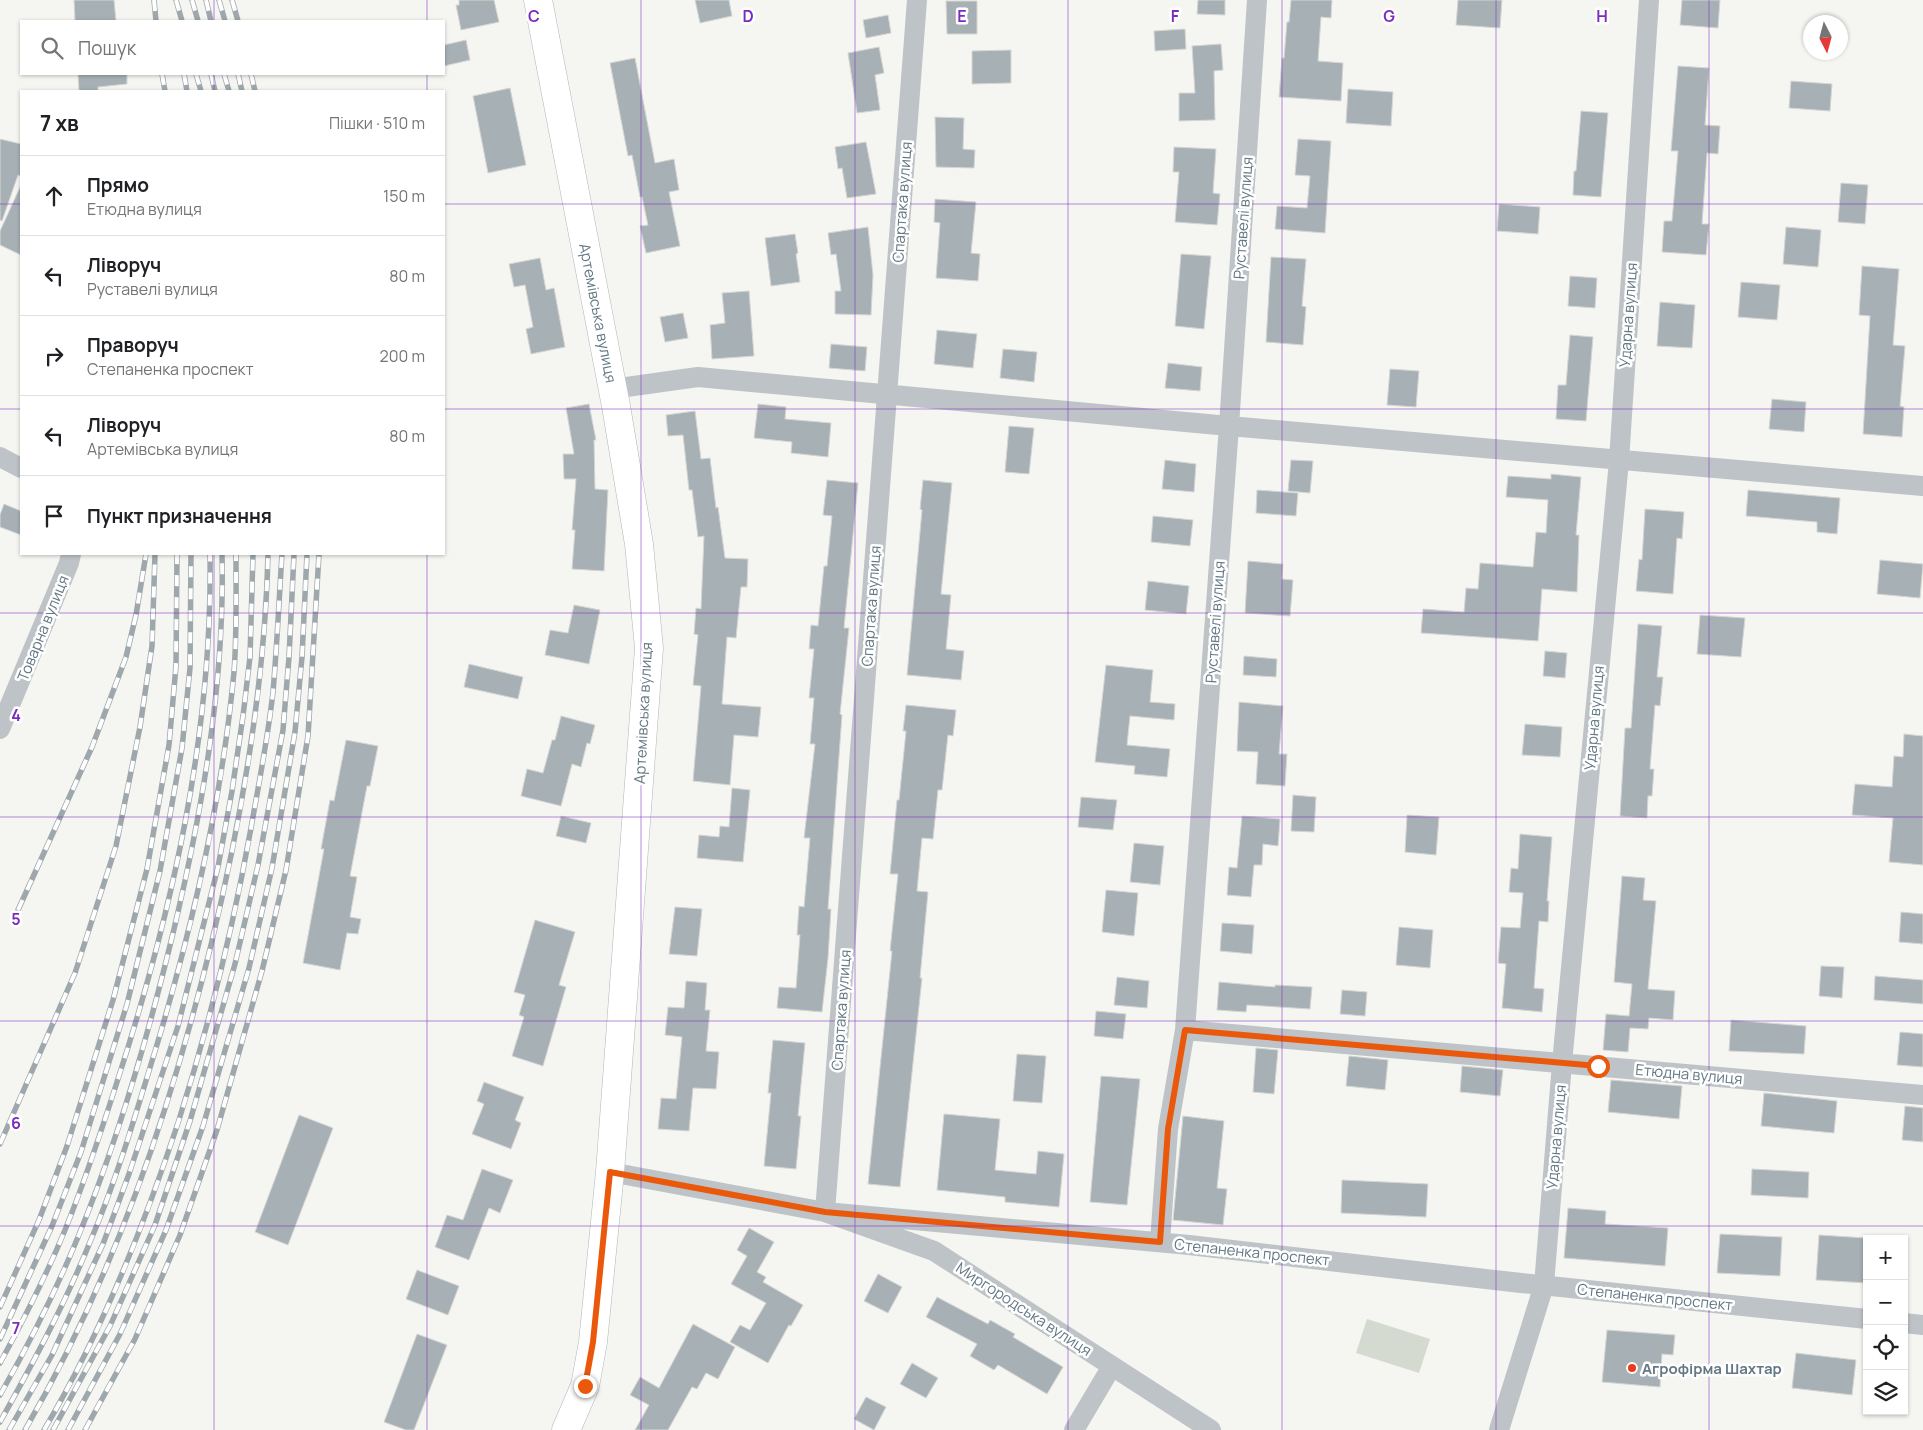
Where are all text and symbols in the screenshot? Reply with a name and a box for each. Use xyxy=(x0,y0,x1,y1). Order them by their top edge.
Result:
text: C xyxy=(528,5,540,27)
text: D xyxy=(742,5,754,27)
text: E xyxy=(957,5,967,27)
text: F xyxy=(1171,5,1180,27)
text: G xyxy=(1383,5,1395,27)
text: H xyxy=(1596,5,1608,27)
north arrow xyxy=(1803,15,1848,60)
search box xyxy=(20,20,445,75)
icon: search xyxy=(38,34,66,62)
text: Пошук xyxy=(78,35,136,61)
text: 7 хв xyxy=(40,109,79,137)
text: Пішки · 510 m xyxy=(329,112,425,134)
street label: Спартака вулиця xyxy=(887,141,917,263)
street label: Руставелі вулиця xyxy=(1228,156,1258,280)
text: Прямо xyxy=(87,172,149,198)
icon: ahead xyxy=(40,182,68,210)
text: 150 m xyxy=(383,185,425,207)
text: Етюдна вулиця xyxy=(87,198,202,220)
street label: Артемівська вулиця xyxy=(574,241,622,385)
text: Ліворуч xyxy=(87,252,161,278)
icon: left xyxy=(40,262,68,290)
street label: Ударна вулиця xyxy=(1614,262,1642,368)
text: 80 m xyxy=(389,265,425,287)
text: Руставелі вулиця xyxy=(87,278,218,300)
text: Праворуч xyxy=(87,332,179,358)
icon: right xyxy=(40,342,68,370)
text: 200 m xyxy=(380,345,425,367)
text: Степаненка проспект xyxy=(87,358,254,380)
text: Ліворуч xyxy=(87,412,161,438)
icon: left xyxy=(40,422,68,450)
text: 80 m xyxy=(389,425,425,447)
text: Артемівська вулиця xyxy=(87,438,238,460)
icon: arrive xyxy=(40,502,68,530)
text: Пункт призначення xyxy=(87,503,272,529)
street label: Спартака вулиця xyxy=(856,545,886,667)
street label: Руставелі вулиця xyxy=(1200,560,1230,684)
street label: Товарна вулиця xyxy=(12,572,74,684)
street label: Артемівська вулиця xyxy=(629,642,657,784)
street label: Ударна вулиця xyxy=(1579,665,1609,771)
text: 4 xyxy=(11,704,21,726)
text: 5 xyxy=(11,908,21,930)
street label: Спартака вулиця xyxy=(826,949,856,1071)
route start xyxy=(1587,1055,1610,1078)
street label: Етюдна вулиця xyxy=(1635,1059,1743,1089)
street label: Ударна вулиця xyxy=(1541,1084,1571,1190)
text: 6 xyxy=(11,1112,21,1134)
street label: Степаненка проспект xyxy=(1173,1233,1331,1271)
map controls xyxy=(1863,1235,1908,1415)
button: + xyxy=(1863,1235,1908,1280)
street label: Миргородська вулиця xyxy=(952,1257,1096,1361)
street label: Степаненка проспект xyxy=(1576,1278,1734,1316)
button: − xyxy=(1863,1280,1908,1325)
text: 7 xyxy=(12,1317,20,1339)
button: locate xyxy=(1863,1325,1908,1370)
place label: Агрофірма Шахтар xyxy=(1642,1358,1782,1379)
marker: Агрофірма Шахтар xyxy=(1626,1362,1638,1374)
button: layers xyxy=(1863,1370,1908,1415)
route end xyxy=(574,1375,597,1398)

